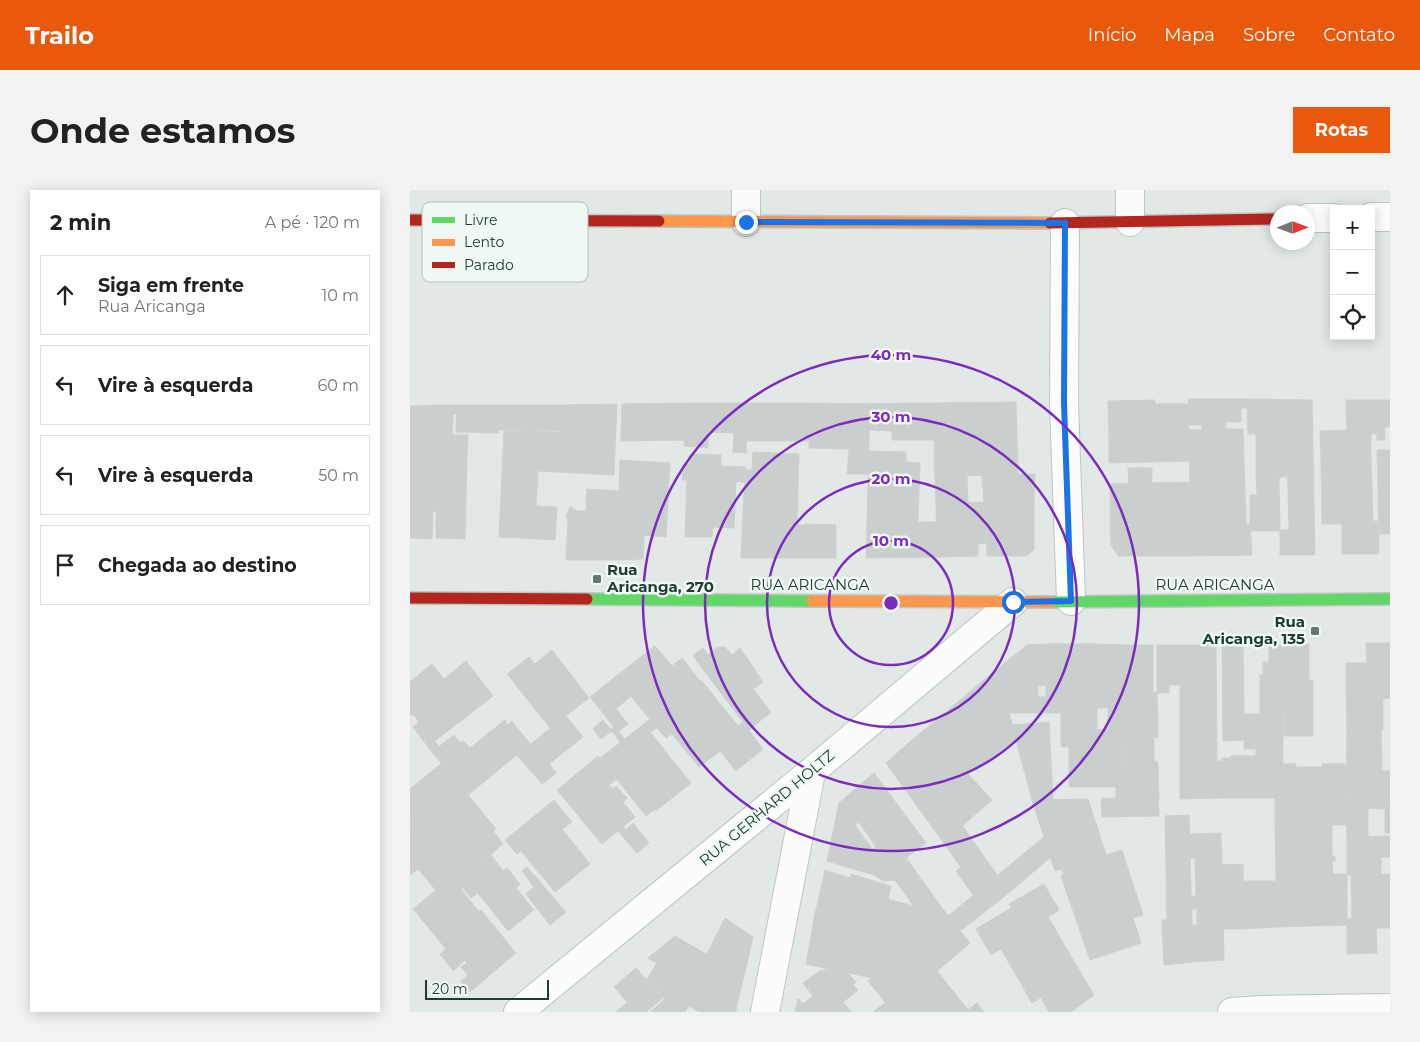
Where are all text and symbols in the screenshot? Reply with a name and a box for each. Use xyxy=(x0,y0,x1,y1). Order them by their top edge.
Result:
text: Trailo xyxy=(25,21,94,50)
text: Início xyxy=(1088,24,1136,46)
text: Mapa xyxy=(1164,24,1215,46)
text: Sobre xyxy=(1243,24,1295,46)
text: Contato xyxy=(1323,24,1395,46)
button: Rotas xyxy=(1293,107,1390,153)
text: Onde estamos xyxy=(30,109,295,152)
legend xyxy=(422,202,588,282)
north arrow xyxy=(1270,205,1315,250)
map controls xyxy=(1330,205,1375,340)
button: + xyxy=(1330,205,1375,250)
text: 2 min xyxy=(50,210,111,235)
text: Livre xyxy=(464,211,498,229)
route end xyxy=(735,211,758,234)
text: A pé · 120 m xyxy=(265,213,360,232)
text: Lento xyxy=(464,233,504,251)
button: − xyxy=(1330,250,1375,295)
text: Parado xyxy=(464,256,514,274)
text: Siga em frente xyxy=(98,274,244,297)
icon: ahead xyxy=(51,281,79,309)
text: 10 m xyxy=(321,286,359,305)
button: locate xyxy=(1330,295,1375,340)
text: Rua Aricanga xyxy=(98,297,206,316)
text: 40 m xyxy=(871,345,911,364)
icon: left xyxy=(51,371,79,399)
text: Vire à esquerda xyxy=(98,374,253,397)
text: 60 m xyxy=(317,376,359,395)
text: 30 m xyxy=(870,407,911,426)
icon: left xyxy=(51,461,79,489)
text: Vire à esquerda xyxy=(98,464,253,487)
text: 50 m xyxy=(318,466,359,485)
text: 20 m xyxy=(871,469,911,488)
text: 10 m xyxy=(873,531,909,550)
icon: arrive xyxy=(51,551,79,579)
text: Chegada ao destino xyxy=(98,554,297,577)
place label: Rua Aricanga, 270 xyxy=(606,560,714,596)
marker: Rua Aricanga, 270 xyxy=(591,573,603,585)
street label: RUA ARICANGA xyxy=(751,575,870,594)
street label: RUA ARICANGA xyxy=(1156,575,1275,594)
route start xyxy=(1002,591,1025,614)
centre of rings xyxy=(882,594,900,612)
place label: Rua Aricanga, 135 xyxy=(1202,612,1305,648)
marker: Rua Aricanga, 135 xyxy=(1309,625,1321,637)
street label: RUA GERHARD HOLTZ xyxy=(695,745,838,870)
scale bar xyxy=(425,977,549,1000)
text: 20 m xyxy=(432,980,468,998)

